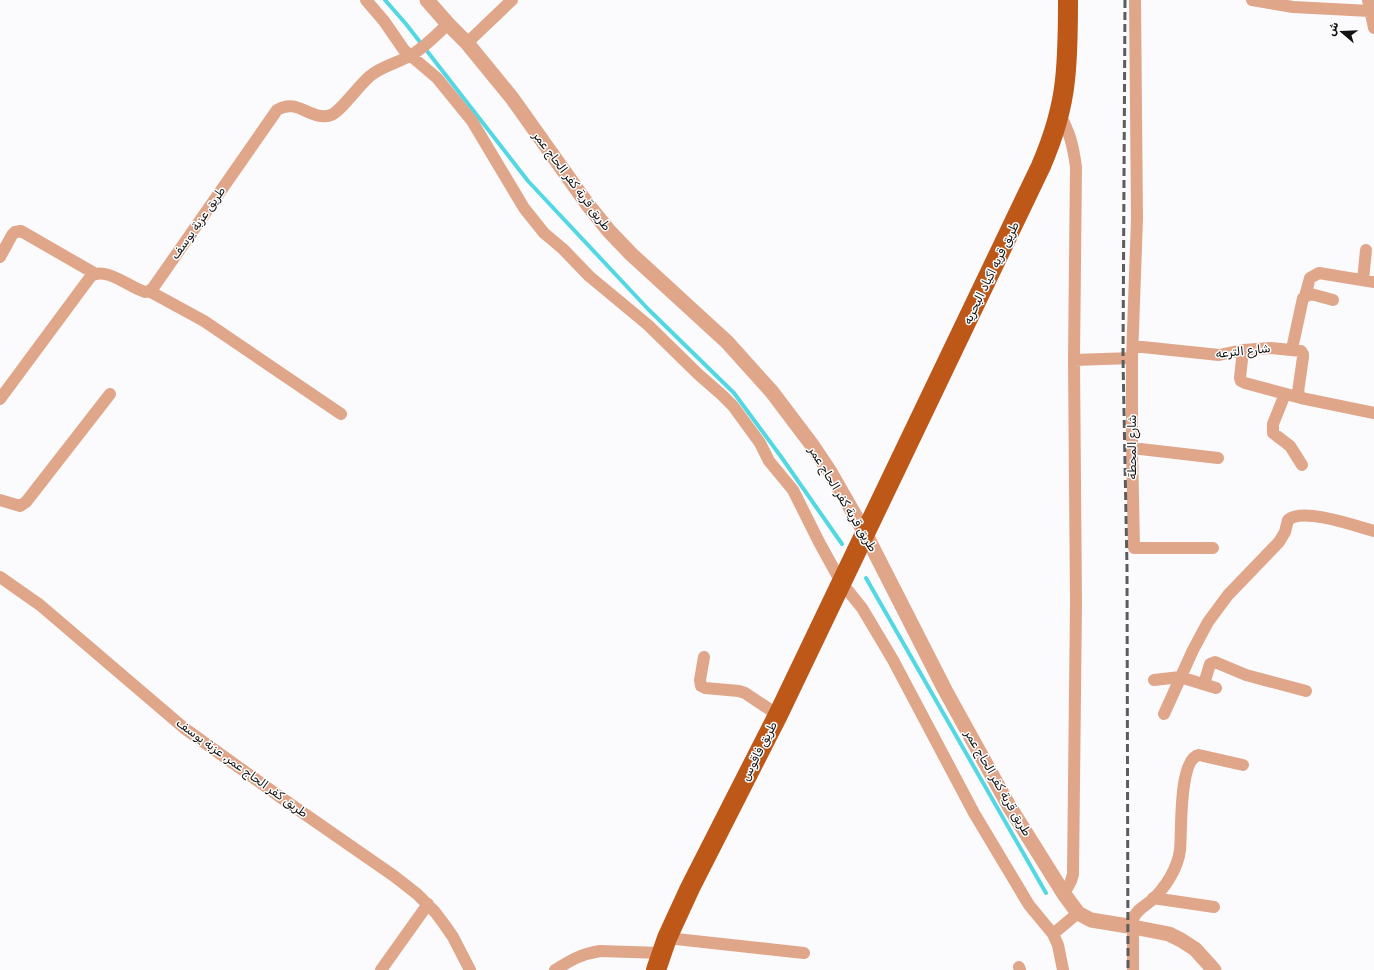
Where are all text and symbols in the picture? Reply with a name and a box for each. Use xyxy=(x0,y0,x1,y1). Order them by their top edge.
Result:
north arrow xyxy=(1322,12,1362,52)
text: ش xyxy=(1325,20,1341,38)
street label: طريق قرية كفر الحاج عمر xyxy=(528,128,614,234)
street label: طريق عزبة يوسف xyxy=(168,184,229,263)
street label: طريق قريه اكياد البحريه xyxy=(960,219,1023,327)
street label: شارع الترعه xyxy=(1215,341,1272,363)
street label: شارع المحطة xyxy=(1125,414,1141,479)
street label: طريق قرية كفر الحاج عمر xyxy=(804,443,880,555)
street label: طريق كفر الحاج عمر, عزبة يوسف xyxy=(172,716,311,822)
street label: طريق فاقوس xyxy=(738,719,781,784)
street label: طريق قرية كفر الحاج عمر xyxy=(960,727,1034,840)

